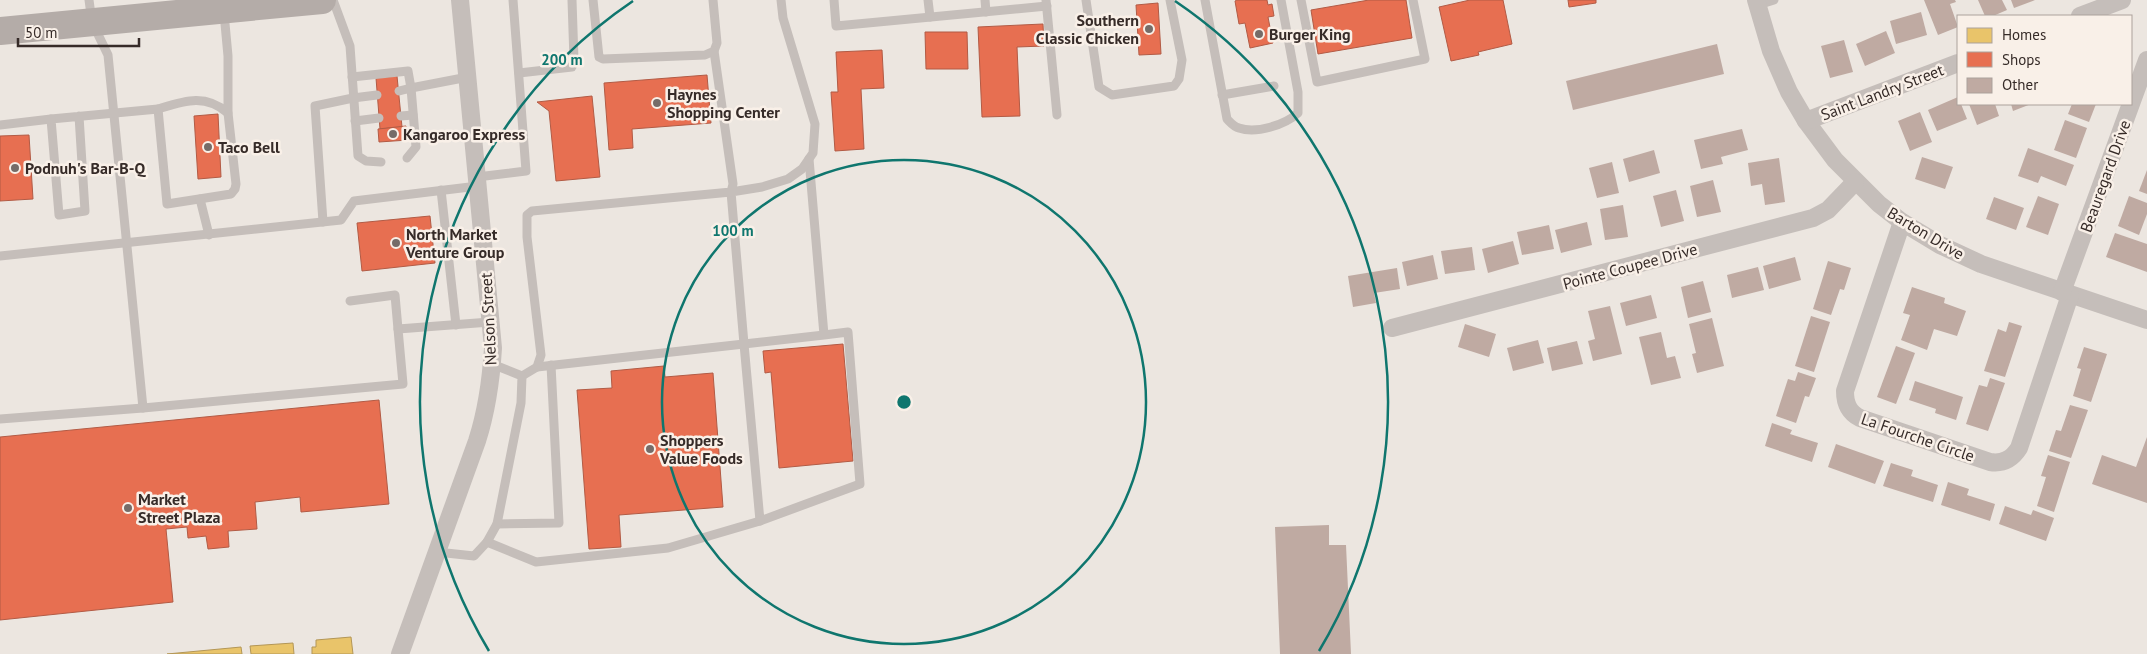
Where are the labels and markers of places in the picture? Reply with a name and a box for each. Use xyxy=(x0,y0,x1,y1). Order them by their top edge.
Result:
place label: Southern Classic Chicken xyxy=(1036,10,1139,48)
marker: Southern Classic Chicken xyxy=(1143,23,1155,35)
place label: Burger King xyxy=(1269,24,1351,44)
marker: Burger King xyxy=(1253,28,1265,40)
place label: Haynes Shopping Center xyxy=(667,84,780,122)
marker: Haynes Shopping Center xyxy=(651,97,663,109)
place label: Kangaroo Express xyxy=(403,124,526,144)
marker: Kangaroo Express xyxy=(387,128,399,140)
place label: Taco Bell xyxy=(218,137,280,157)
marker: Taco Bell xyxy=(202,141,214,153)
place label: Podnuh's Bar-B-Q xyxy=(25,158,147,178)
marker: Podnuh's Bar-B-Q xyxy=(9,162,21,174)
place label: North Market Venture Group xyxy=(405,224,505,262)
marker: North Market Venture Group xyxy=(390,237,402,249)
centre of rings xyxy=(895,393,913,411)
place label: Shoppers Value Foods xyxy=(659,430,743,468)
marker: Shoppers Value Foods xyxy=(644,443,656,455)
place label: Market Street Plaza xyxy=(138,489,221,527)
marker: Market Street Plaza xyxy=(122,502,134,514)

